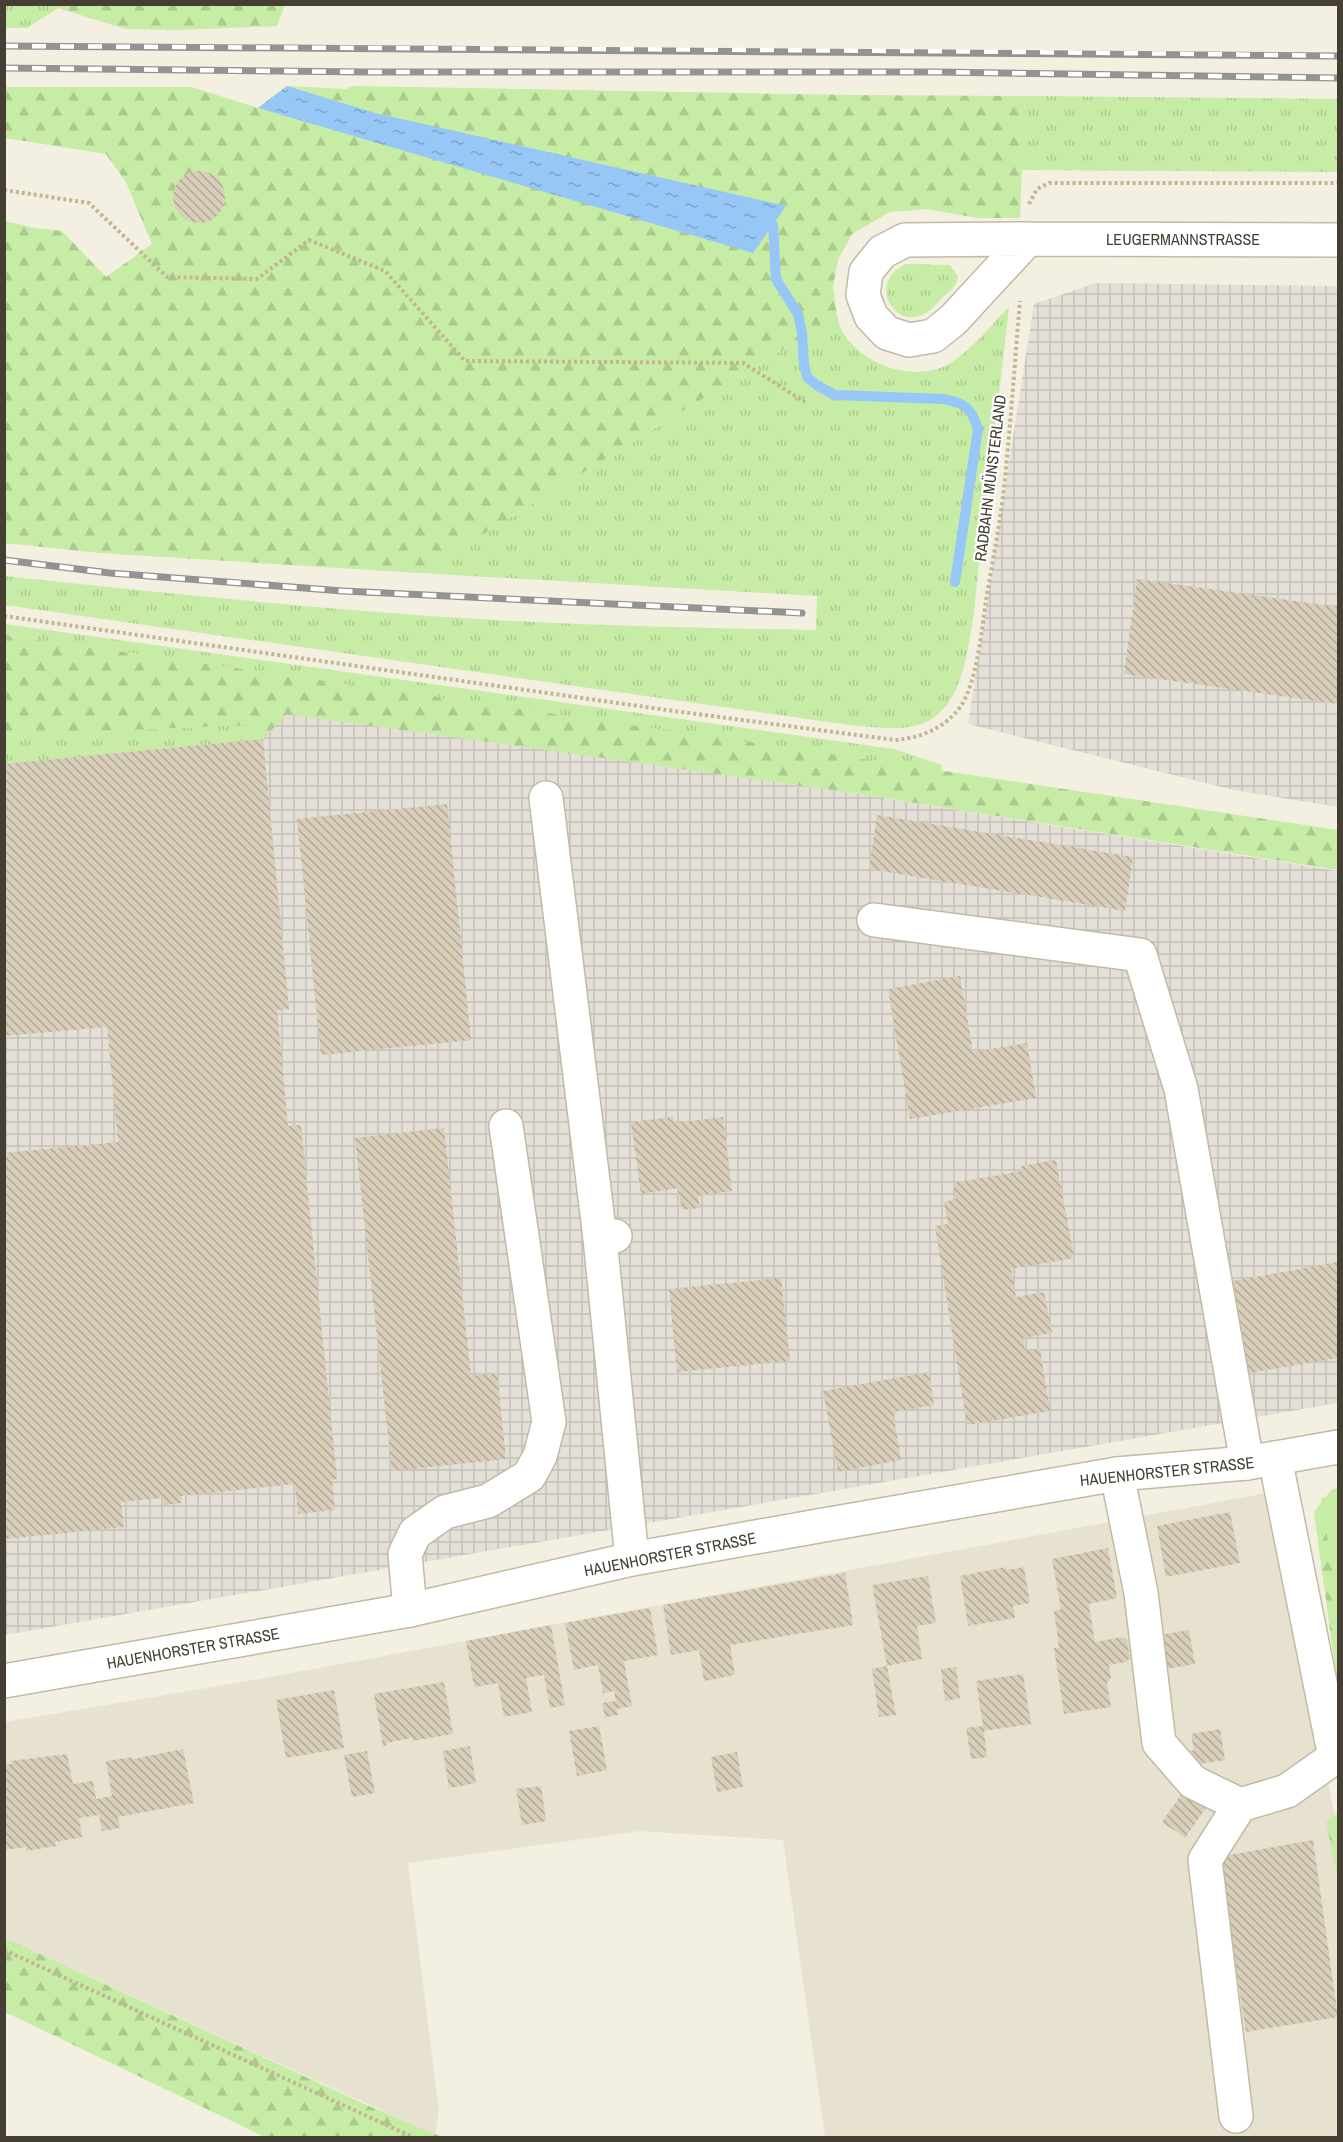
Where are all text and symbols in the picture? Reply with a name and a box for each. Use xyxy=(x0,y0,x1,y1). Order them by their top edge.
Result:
street label: LEUGERMANNSTRASSE xyxy=(1106,228,1260,250)
street label: RADBAHN MÜNSTERLAND xyxy=(969,393,1011,563)
street label: HAUENHORSTER STRASSE xyxy=(1079,1451,1255,1491)
street label: HAUENHORSTER STRASSE xyxy=(582,1527,758,1581)
street label: HAUENHORSTER STRASSE xyxy=(105,1622,281,1674)

